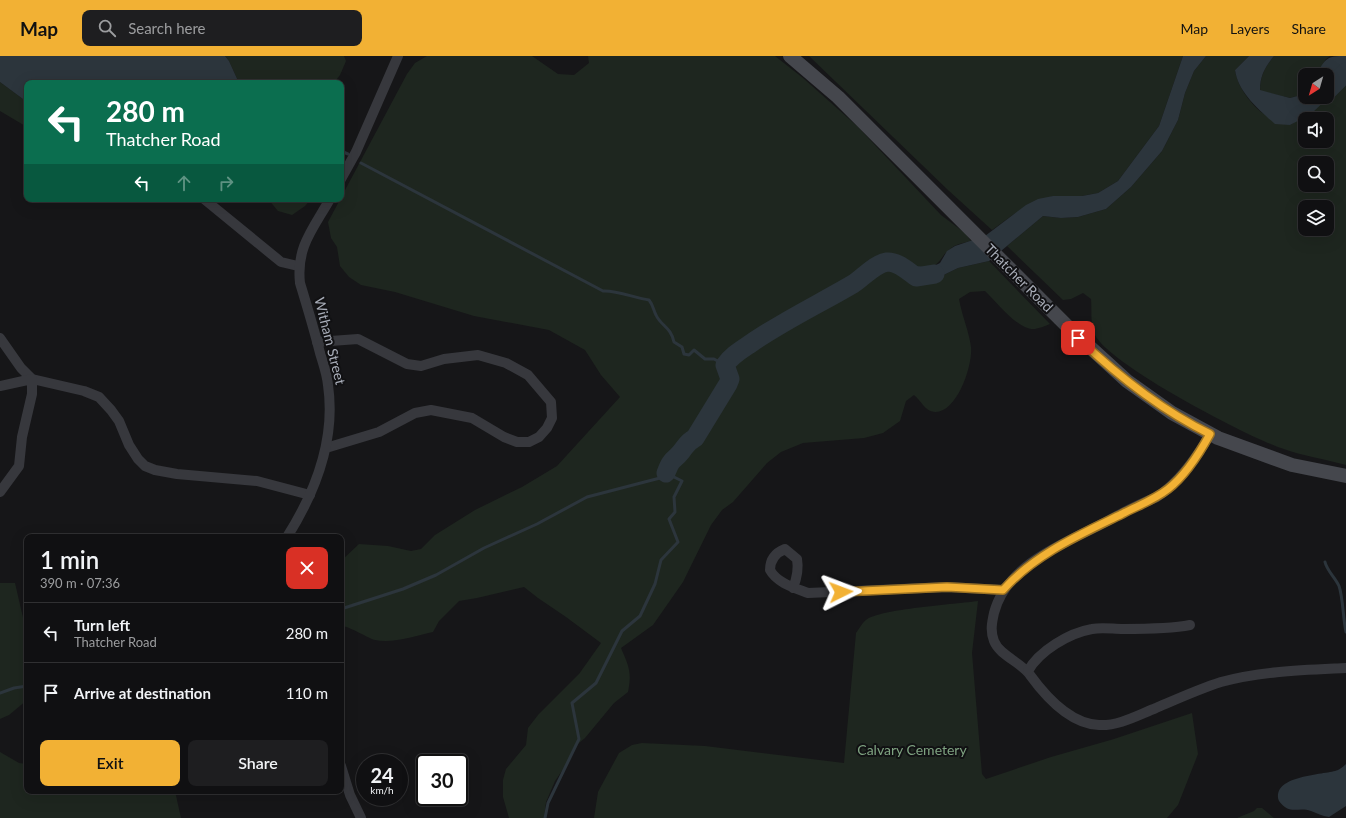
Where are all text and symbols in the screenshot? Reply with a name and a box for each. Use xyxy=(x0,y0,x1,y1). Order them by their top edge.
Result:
search box xyxy=(82,10,362,46)
text: Map xyxy=(20,17,58,40)
icon: search xyxy=(96,17,118,39)
text: Search here xyxy=(128,19,206,37)
text: Map xyxy=(1180,20,1208,37)
text: Layers xyxy=(1230,20,1270,37)
text: Share xyxy=(1292,20,1326,37)
north arrow xyxy=(1298,68,1334,104)
map controls xyxy=(1298,68,1334,236)
text: 280 m xyxy=(106,94,185,128)
icon: left xyxy=(40,96,92,148)
button: sound xyxy=(1298,112,1334,148)
text: Thatcher Road xyxy=(106,128,221,150)
button: search xyxy=(1298,156,1334,192)
icon: left xyxy=(131,172,153,194)
icon: ahead xyxy=(173,172,195,194)
icon: right xyxy=(215,172,237,194)
button: layers xyxy=(1298,200,1334,236)
street label: Thatcher Road xyxy=(982,240,1057,315)
street label: Witham Street xyxy=(311,295,350,386)
pin xyxy=(1061,321,1095,355)
icon: arrive xyxy=(1067,327,1089,349)
text: 1 min xyxy=(40,545,99,574)
button: close xyxy=(286,547,328,589)
position arrow xyxy=(820,571,862,613)
text: 390 m · 07:36 xyxy=(40,575,120,591)
text: Turn left xyxy=(74,616,130,634)
icon: left xyxy=(40,622,62,644)
text: 280 m xyxy=(286,624,328,642)
text: Thatcher Road xyxy=(74,634,157,650)
icon: arrive xyxy=(40,682,62,704)
text: Arrive at destination xyxy=(74,684,211,702)
text: 110 m xyxy=(286,684,328,702)
button: Exit xyxy=(40,740,180,786)
button: Share xyxy=(188,740,328,786)
park label: Calvary Cemetery xyxy=(857,741,967,758)
speed limit sign: 30 xyxy=(416,754,468,806)
text: 24 xyxy=(370,763,394,787)
text: km/h xyxy=(370,784,394,796)

